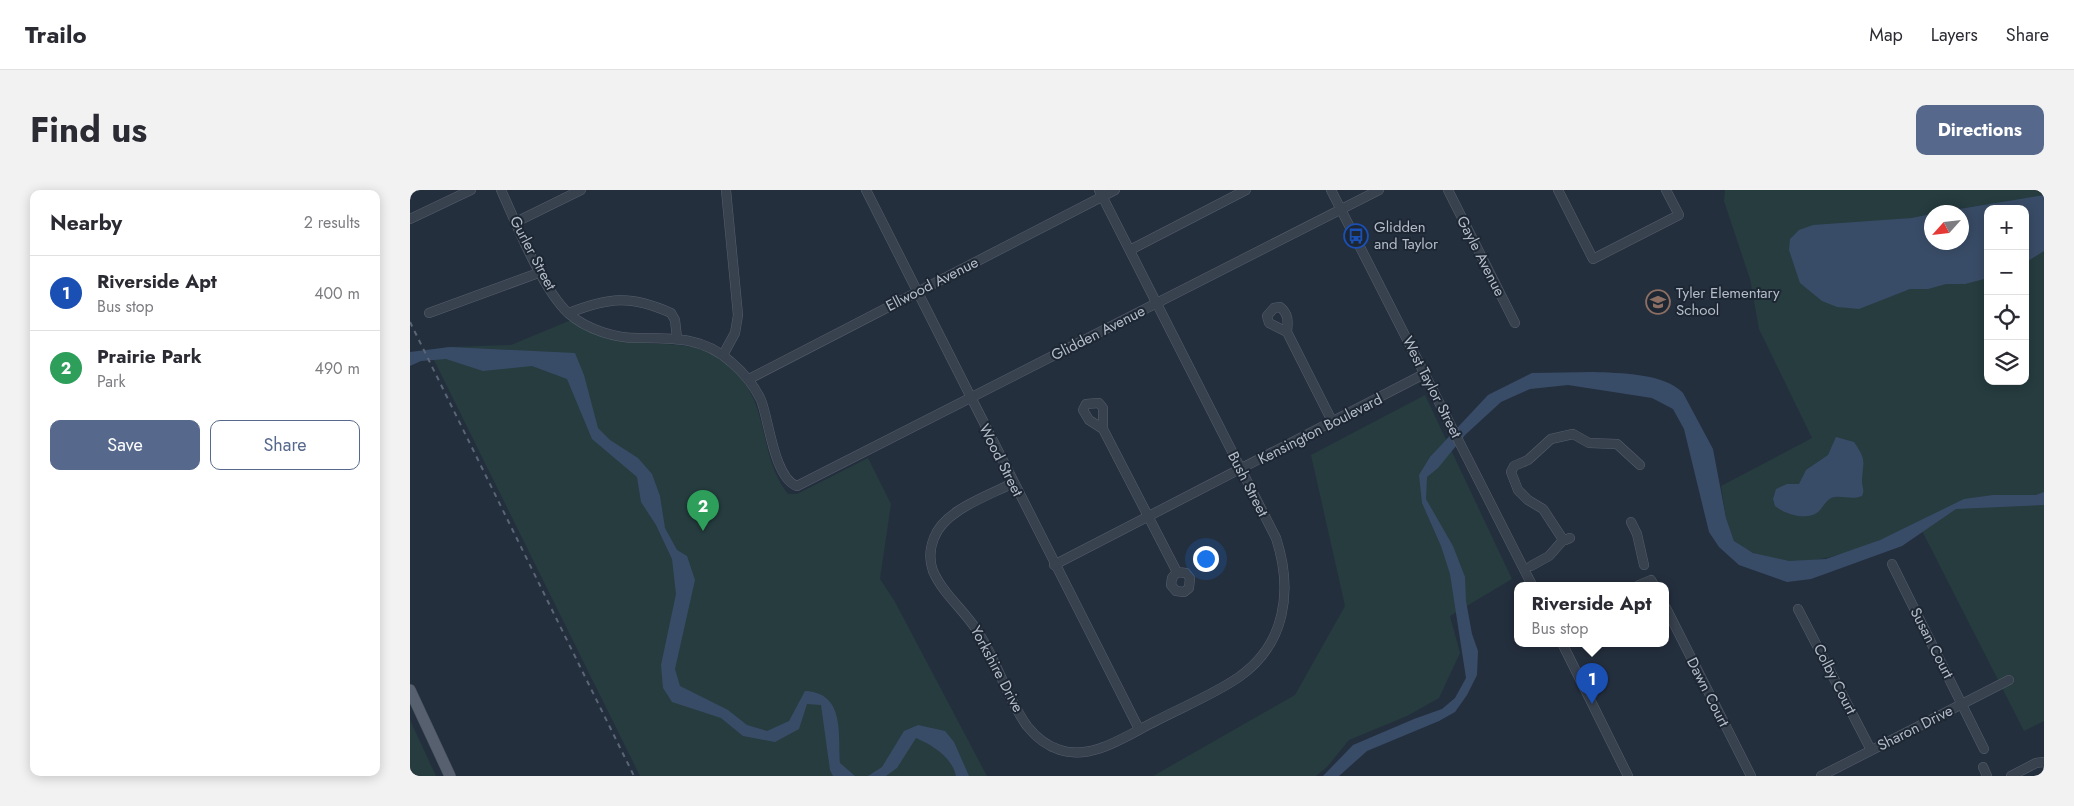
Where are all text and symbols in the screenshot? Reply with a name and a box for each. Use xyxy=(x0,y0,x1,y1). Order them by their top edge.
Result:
text: Trailo xyxy=(25,17,87,52)
text: Map xyxy=(1869,22,1903,48)
text: Layers xyxy=(1931,22,1978,48)
text: Share xyxy=(2006,22,2049,48)
text: Find us xyxy=(30,105,147,155)
button: Directions xyxy=(1916,105,2044,155)
north arrow xyxy=(1924,205,1969,250)
map controls xyxy=(1984,205,2029,385)
button: + xyxy=(1984,205,2029,250)
text: Nearby xyxy=(50,208,122,238)
text: 2 results xyxy=(304,211,360,234)
street label: Gurler Street xyxy=(504,212,562,294)
street label: Gayle Avenue xyxy=(1451,212,1511,300)
place label: Glidden and Taylor xyxy=(1374,216,1439,255)
bus stop icon: Glidden and Taylor xyxy=(1343,223,1369,249)
button: − xyxy=(1984,250,2029,295)
street label: Ellwood Avenue xyxy=(882,251,982,317)
text: Riverside Apt xyxy=(97,268,217,295)
text: 1 xyxy=(62,282,70,305)
text: 400 m xyxy=(314,282,360,305)
place label: Tyler Elementary School xyxy=(1676,282,1780,321)
school or university icon: Tyler Elementary School xyxy=(1645,289,1671,315)
text: Bus stop xyxy=(97,295,154,318)
button: locate xyxy=(1984,295,2029,340)
street label: Glidden Avenue xyxy=(1047,300,1149,366)
street label: West Taylor Street xyxy=(1397,332,1467,442)
button: layers xyxy=(1984,340,2029,385)
text: Prairie Park xyxy=(97,343,202,370)
text: 2 xyxy=(61,357,71,380)
text: 490 m xyxy=(315,357,360,380)
text: Park xyxy=(97,370,126,393)
street label: Kensington Boulevard xyxy=(1254,388,1386,470)
button: Save xyxy=(50,420,200,470)
button: Share xyxy=(210,420,360,470)
street label: Wood Street xyxy=(973,420,1029,500)
street label: Bush Street xyxy=(1222,448,1274,521)
pin: 2 xyxy=(687,490,719,531)
your location xyxy=(1193,546,1219,572)
popup xyxy=(1514,582,1669,647)
text: Riverside Apt xyxy=(1532,590,1651,617)
street label: Susan Court xyxy=(1905,604,1959,683)
text: Bus stop xyxy=(1532,617,1588,640)
street label: Yorkshire Drive xyxy=(965,622,1029,716)
street label: Colby Court xyxy=(1808,640,1862,718)
street label: Dawn Court xyxy=(1681,654,1735,731)
pin: 1 xyxy=(1576,663,1608,704)
street label: Sharon Drive xyxy=(1873,699,1957,756)

